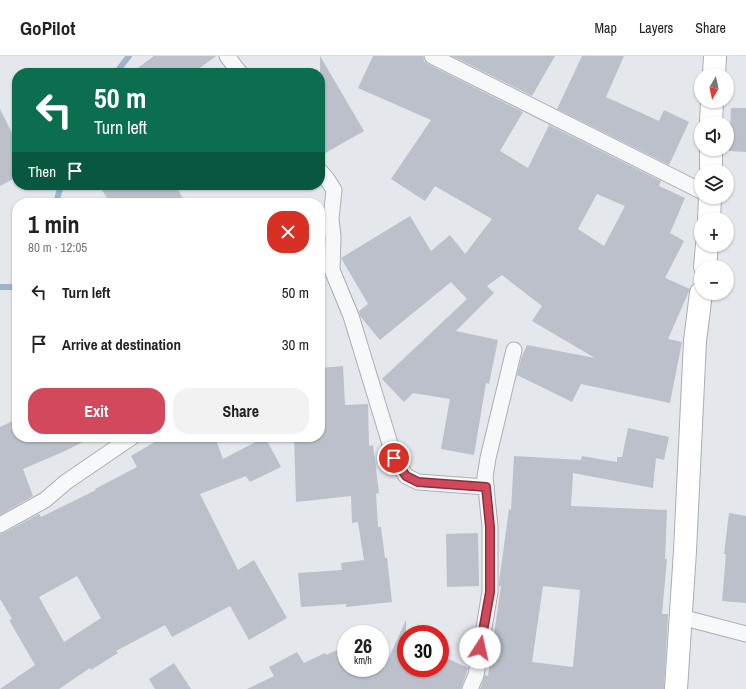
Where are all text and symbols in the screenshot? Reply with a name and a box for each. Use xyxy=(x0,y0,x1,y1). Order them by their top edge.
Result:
text: GoPilot xyxy=(20,15,75,41)
text: Map xyxy=(595,19,617,37)
text: Layers xyxy=(639,19,673,37)
text: Share xyxy=(695,19,726,37)
north arrow xyxy=(694,68,734,108)
map controls xyxy=(694,68,734,300)
text: 50 m xyxy=(94,79,146,117)
icon: left xyxy=(28,84,80,136)
text: Turn left xyxy=(94,115,147,140)
button: sound xyxy=(694,116,734,156)
icon: arrive xyxy=(64,160,86,182)
text: Then xyxy=(28,161,56,182)
button: layers xyxy=(694,164,734,204)
text: 1 min xyxy=(28,208,79,240)
button: close xyxy=(267,211,309,253)
button: + xyxy=(694,212,734,252)
text: 80 m · 12:05 xyxy=(28,239,87,256)
button: − xyxy=(694,260,734,300)
icon: left xyxy=(28,281,50,303)
text: Turn left xyxy=(62,282,110,303)
text: 50 m xyxy=(282,282,309,303)
icon: arrive xyxy=(28,333,50,355)
text: Arrive at destination xyxy=(62,334,181,355)
text: 30 m xyxy=(282,334,309,355)
button: Exit xyxy=(28,388,165,434)
button: Share xyxy=(173,388,309,434)
pin xyxy=(377,441,411,475)
icon: arrive xyxy=(383,447,405,469)
speed limit sign: 30 xyxy=(397,625,449,677)
position arrow xyxy=(459,627,501,669)
text: 26 xyxy=(354,632,372,659)
text: km/h xyxy=(354,654,372,667)

